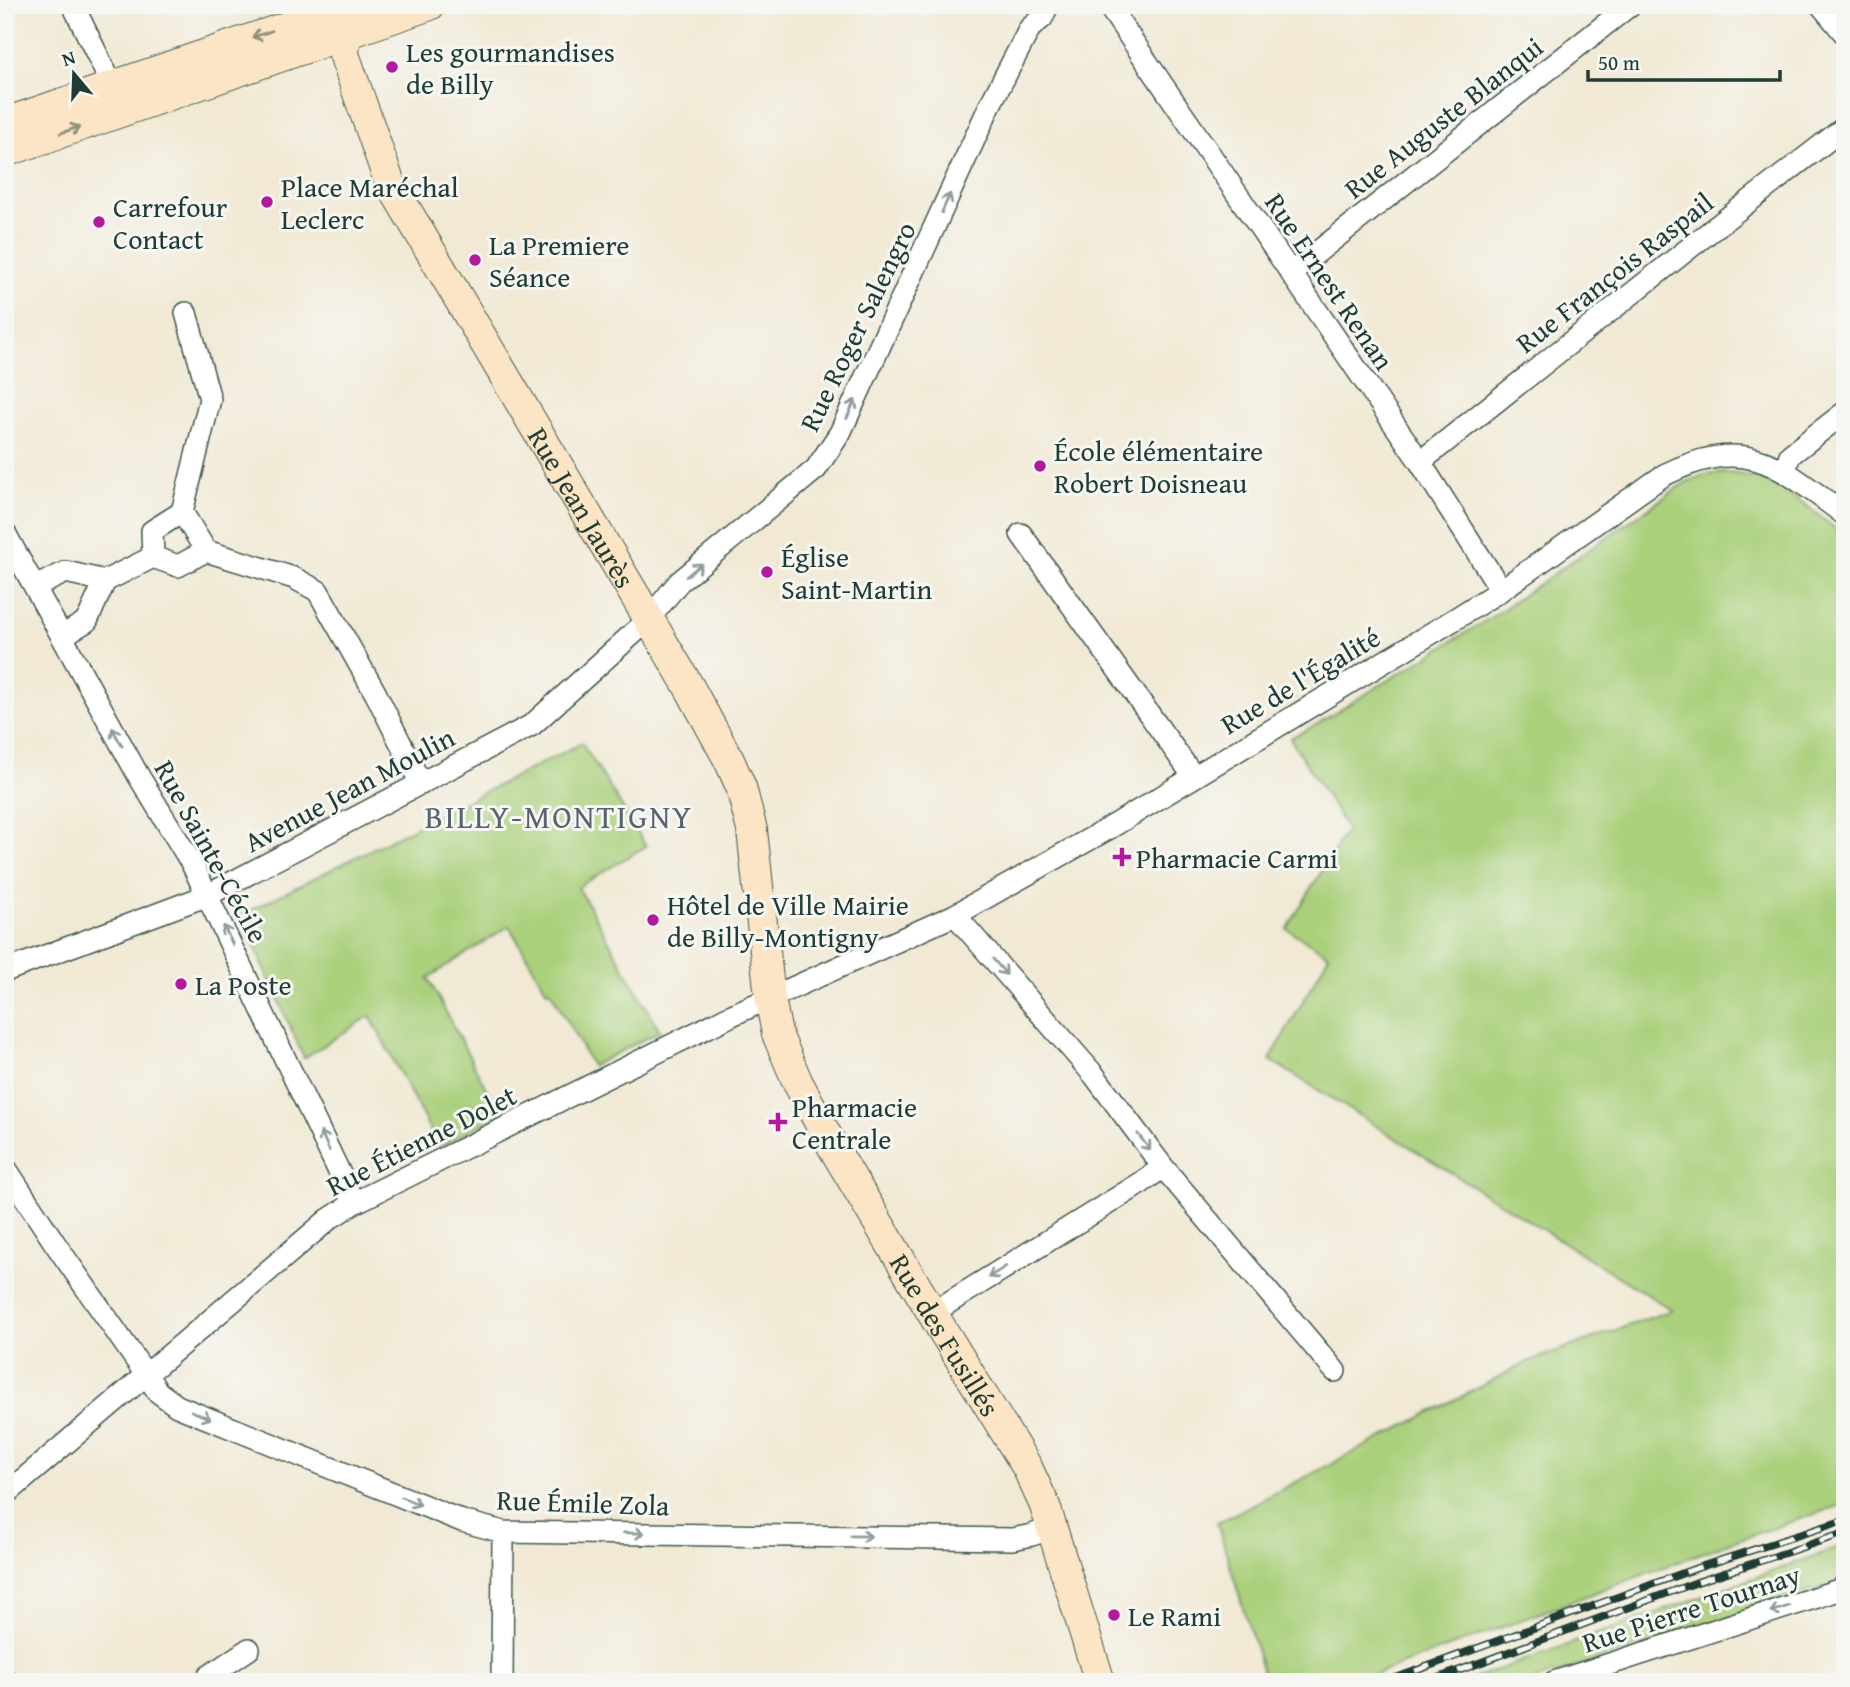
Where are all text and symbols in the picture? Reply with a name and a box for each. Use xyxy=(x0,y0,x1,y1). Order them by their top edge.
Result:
street label: Rue Auguste Blanqui xyxy=(1335,26,1551,208)
one-way arrow xyxy=(251,28,273,41)
place label: Les gourmandises de Billy xyxy=(406,31,615,104)
north arrow xyxy=(38,38,108,108)
scale bar xyxy=(1588,38,1780,82)
text: N xyxy=(58,43,79,73)
text: 50 m xyxy=(1598,47,1640,78)
marker: Les gourmandises de Billy xyxy=(384,59,400,75)
one-way arrow xyxy=(58,123,80,135)
place label: Place Maréchal Leclerc xyxy=(281,166,459,239)
street label: Rue François Raspail xyxy=(1506,182,1722,362)
street label: Rue Ernest Renan xyxy=(1255,184,1405,378)
place label: Carrefour Contact xyxy=(113,186,228,259)
one-way arrow xyxy=(940,192,953,214)
marker: Place Maréchal Leclerc xyxy=(259,194,275,210)
marker: Carrefour Contact xyxy=(91,214,107,230)
street label: Rue Roger Salengro xyxy=(788,214,926,438)
place label: La Premiere Séance xyxy=(489,224,629,297)
marker: La Premiere Séance xyxy=(467,252,483,268)
one-way arrow xyxy=(845,399,858,420)
street label: Rue Jean Jaurès xyxy=(519,419,646,595)
place label: École élémentaire Robert Doisneau xyxy=(1054,430,1263,503)
marker: École élémentaire Robert Doisneau xyxy=(1032,458,1048,474)
place label: Église Saint-Martin xyxy=(781,536,932,609)
one-way arrow xyxy=(685,562,703,577)
marker: Église Saint-Martin xyxy=(759,564,775,580)
street label: Rue de l'Égalité xyxy=(1212,616,1388,744)
street label: Avenue Jean Moulin xyxy=(236,716,462,862)
one-way arrow xyxy=(110,727,123,748)
street label: Rue Sainte-Cécile xyxy=(145,752,279,950)
district label: BILLY-MONTIGNY xyxy=(425,793,693,840)
place label: Pharmacie Carmi xyxy=(1136,837,1338,878)
marker: Pharmacie Carmi xyxy=(1114,849,1130,865)
place label: Hôtel de Ville Mairie de Billy-Montigny xyxy=(667,884,909,957)
marker: Hôtel de Ville Mairie de Billy-Montigny xyxy=(645,912,661,928)
one-way arrow xyxy=(221,925,234,946)
one-way arrow xyxy=(992,957,1008,975)
place label: La Poste xyxy=(195,964,292,1005)
marker: La Poste xyxy=(173,976,189,992)
street label: Rue Étienne Dolet xyxy=(319,1074,523,1206)
place label: Pharmacie Centrale xyxy=(792,1086,917,1159)
marker: Pharmacie Centrale xyxy=(770,1114,786,1130)
one-way arrow xyxy=(318,1131,331,1152)
one-way arrow xyxy=(1137,1132,1151,1151)
street label: Rue des Fusillés xyxy=(880,1245,1011,1424)
one-way arrow xyxy=(987,1266,1007,1280)
one-way arrow xyxy=(189,1410,211,1423)
street label: Rue Émile Zola xyxy=(496,1478,671,1526)
one-way arrow xyxy=(400,1495,422,1508)
one-way arrow xyxy=(622,1526,645,1540)
one-way arrow xyxy=(849,1530,872,1543)
street label: Rue Pierre Tournay xyxy=(1577,1553,1805,1663)
place label: Le Rami xyxy=(1128,1595,1221,1636)
one-way arrow xyxy=(1769,1604,1791,1616)
marker: Le Rami xyxy=(1106,1607,1122,1623)

